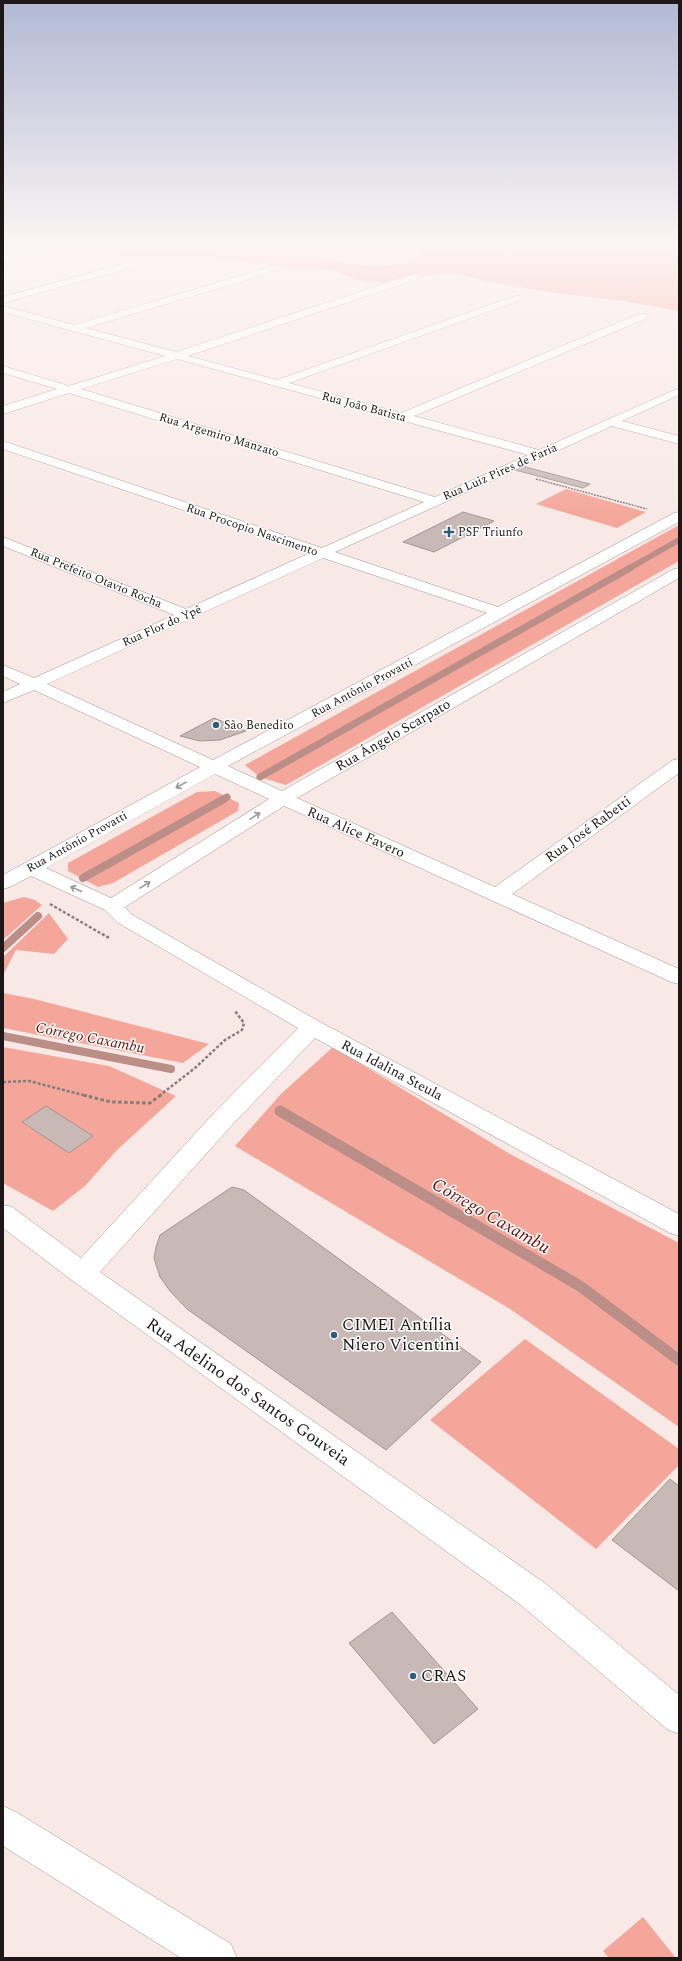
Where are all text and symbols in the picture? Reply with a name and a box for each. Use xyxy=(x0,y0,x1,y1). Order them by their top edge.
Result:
street label: Rua João Batista xyxy=(320,387,409,427)
street label: Rua Argemiro Manzato xyxy=(157,408,281,462)
street label: Rua Luiz Pires de Faria xyxy=(440,438,560,506)
street label: Rua Procopio Nascimento xyxy=(183,498,321,562)
place label: PSF Triunfo xyxy=(458,523,523,542)
marker: PSF Triunfo xyxy=(443,526,455,538)
street label: Rua Prefeito Otavio Rocha xyxy=(27,543,165,613)
street label: Rua Flor do Ypê xyxy=(119,600,205,652)
street label: Rua Antônio Provatti xyxy=(308,653,417,723)
street label: Rua Ângelo Scarpato xyxy=(332,693,454,777)
place label: São Benedito xyxy=(224,716,294,735)
marker: São Benedito xyxy=(211,720,221,730)
one-way arrow xyxy=(175,781,187,789)
street label: Rua José Rabetti xyxy=(541,791,635,867)
street label: Rua Alice Favero xyxy=(304,801,408,863)
street label: Rua Antônio Provatti xyxy=(23,806,131,878)
one-way arrow xyxy=(249,812,260,820)
one-way arrow xyxy=(139,881,151,889)
one-way arrow xyxy=(70,885,82,892)
water label: Córrego Caxambu xyxy=(34,1016,147,1060)
street label: Rua Idalina Steula xyxy=(337,1034,447,1106)
water label: Córrego Caxambu xyxy=(427,1171,556,1261)
street label: Rua Adelino dos Santos Gouveia xyxy=(141,1312,356,1473)
place label: CIMEI Antília Niero Vicentini xyxy=(342,1312,460,1358)
marker: CIMEI Antília Niero Vicentini xyxy=(329,1330,339,1340)
place label: CRAS xyxy=(421,1663,466,1689)
marker: CRAS xyxy=(408,1671,418,1681)

